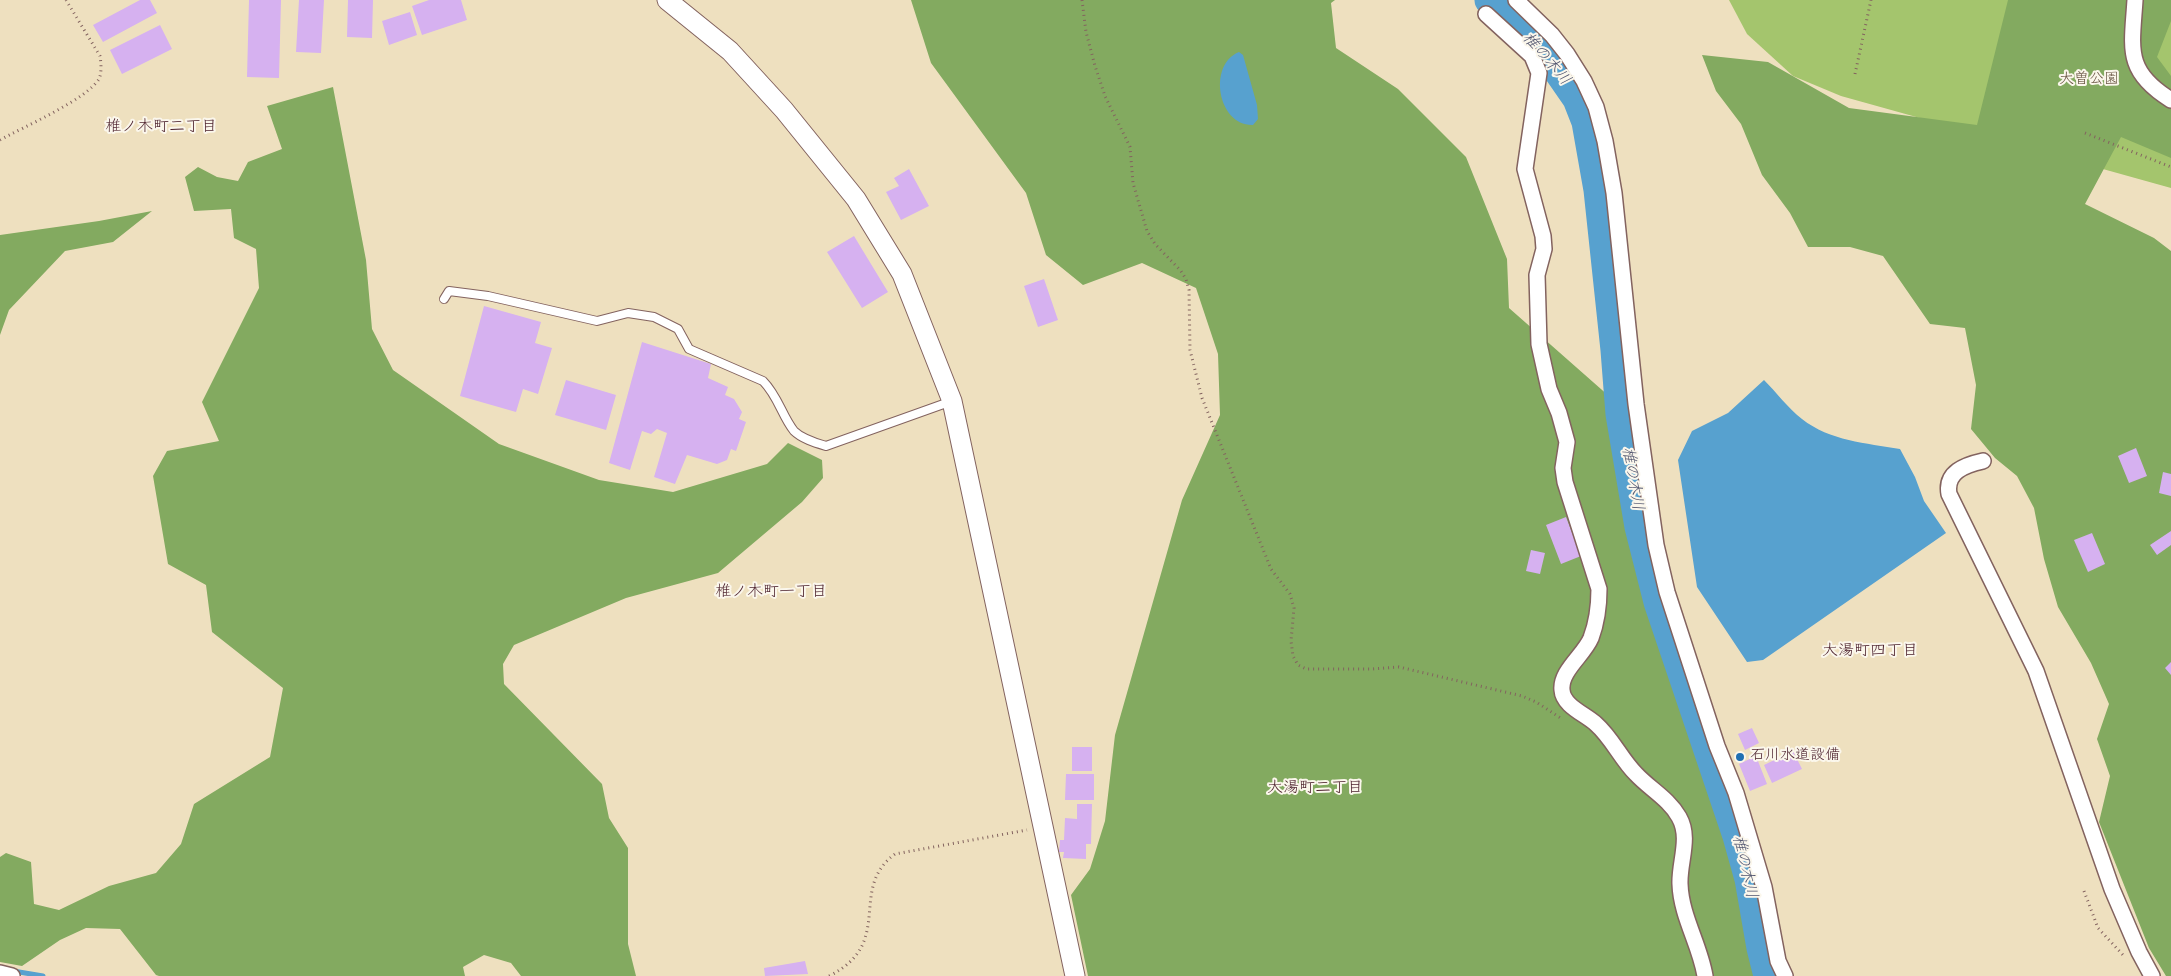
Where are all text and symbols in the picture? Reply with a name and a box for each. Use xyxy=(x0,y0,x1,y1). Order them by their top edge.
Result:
water label: 椎の木川 xyxy=(1517,30,1573,90)
park label: 大曽公園 xyxy=(2059,72,2119,90)
district label: 椎ノ木町二丁目 xyxy=(105,119,217,139)
water label: 椎の木川 xyxy=(1616,446,1646,512)
district label: 椎ノ木町一丁目 xyxy=(715,584,827,604)
district label: 大湯町四丁目 xyxy=(1822,643,1918,663)
place label: 石川水道設備 xyxy=(1750,748,1840,766)
marker: 石川水道設備 xyxy=(1734,751,1746,763)
district label: 大湯町二丁目 xyxy=(1267,780,1363,800)
water label: 椎の木川 xyxy=(1726,834,1760,900)

